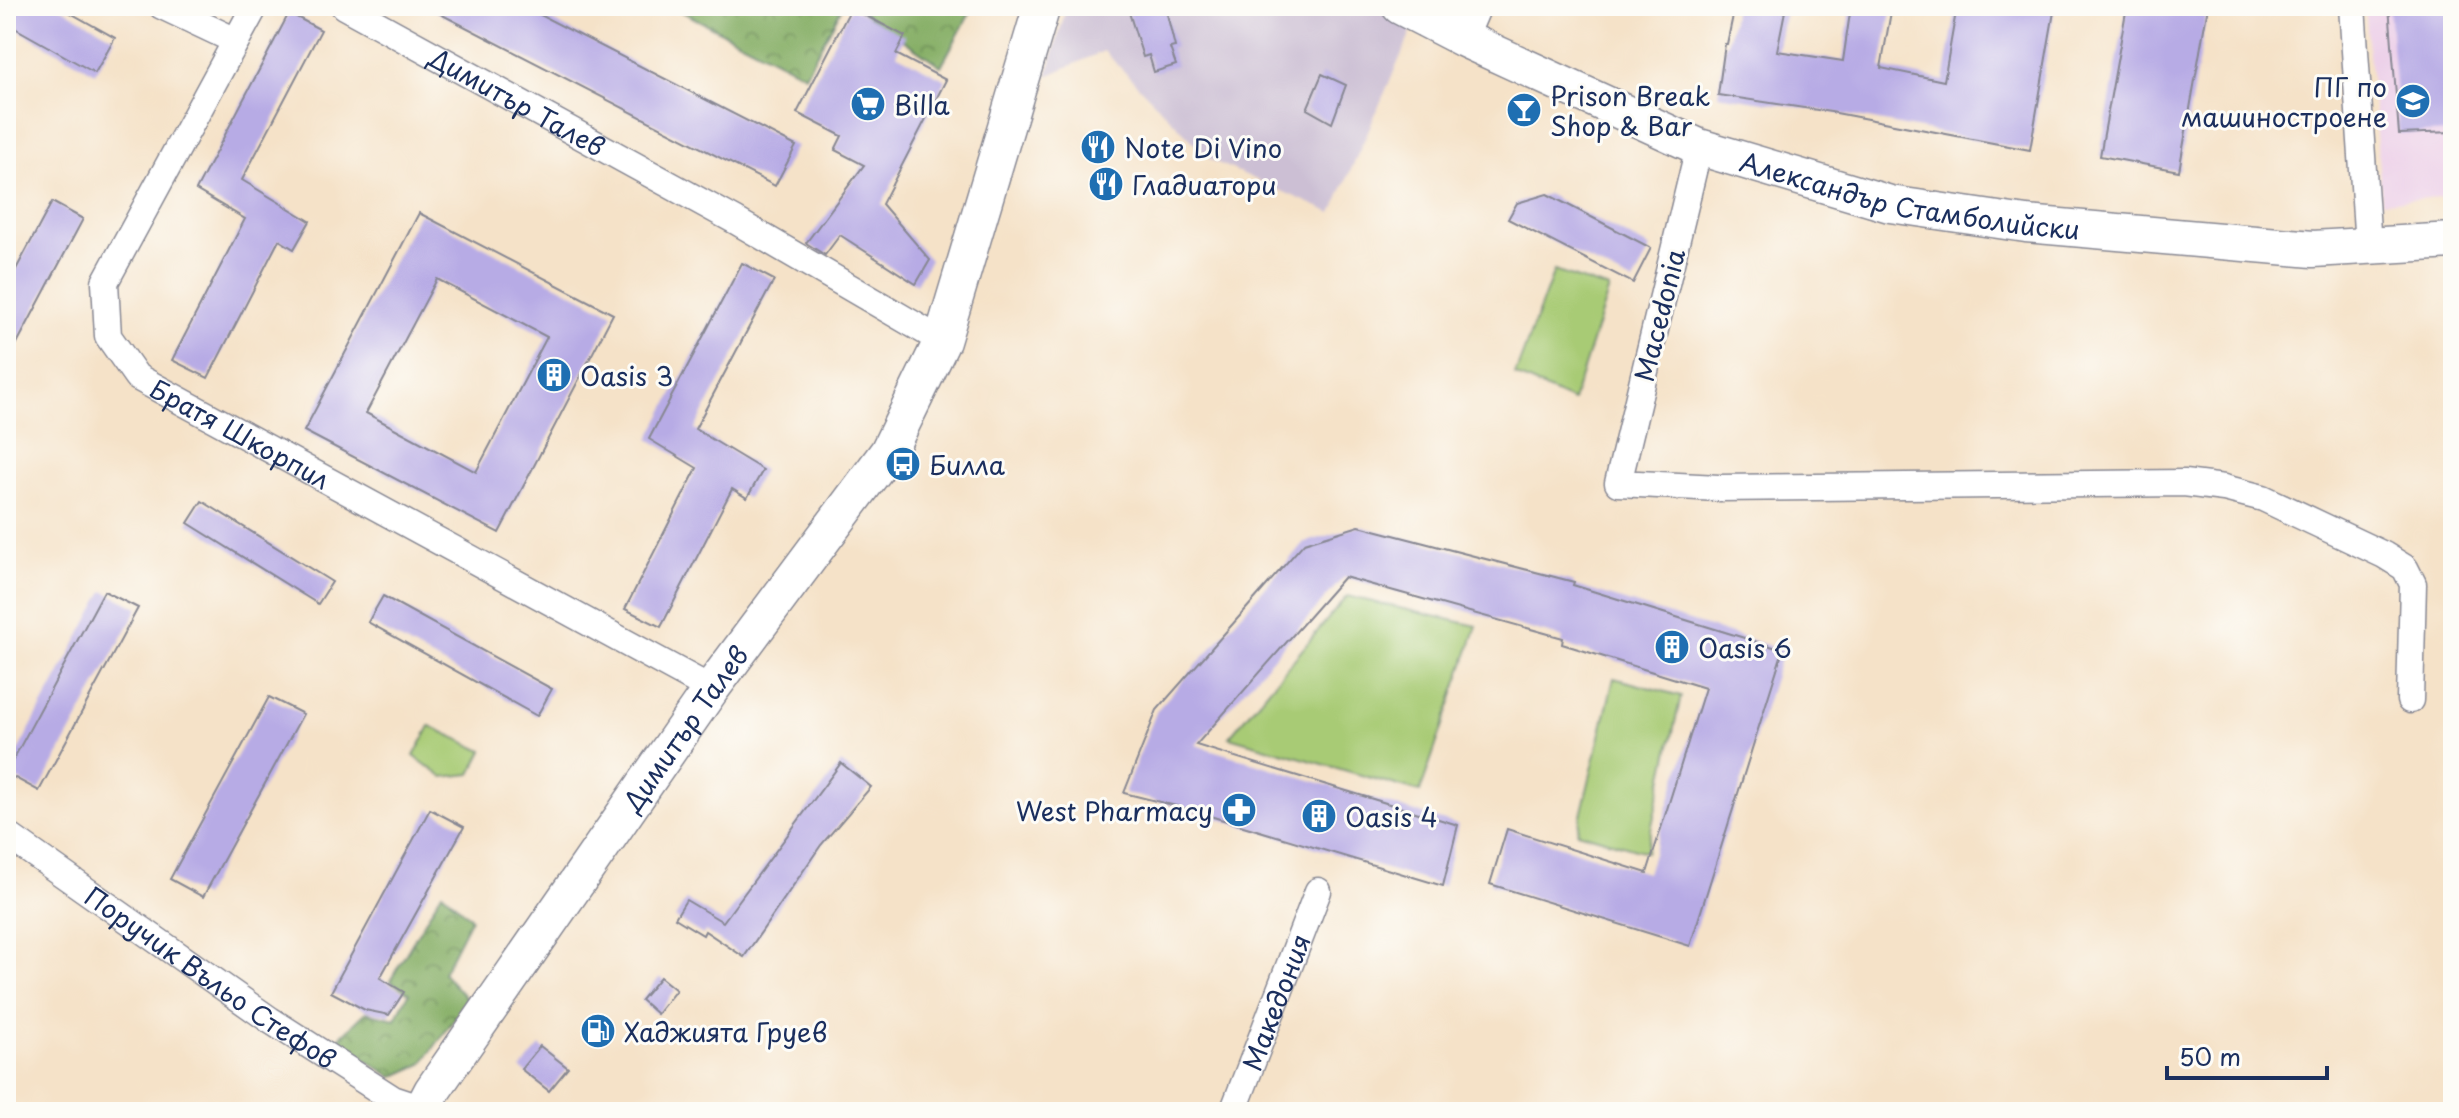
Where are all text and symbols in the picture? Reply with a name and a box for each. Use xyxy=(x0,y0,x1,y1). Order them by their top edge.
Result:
street label: Димитър Талев xyxy=(422,37,613,165)
place label: ПГ по машиностроене xyxy=(2181,67,2387,136)
place label: Prison Break Shop & Bar xyxy=(1550,76,1711,145)
school or university icon: ПГ по машиностроене xyxy=(2394,82,2432,120)
supermarket icon: Billa xyxy=(849,85,887,123)
place label: Billa xyxy=(894,85,950,124)
bar icon: Prison Break Shop & Bar xyxy=(1505,91,1543,129)
restaurant icon: Note Di Vino xyxy=(1079,128,1117,166)
place label: Note Di Vino xyxy=(1124,128,1282,167)
street label: Александър Стамболийски xyxy=(1735,141,2082,248)
restaurant icon: Гладиатори xyxy=(1087,165,1125,203)
place label: Гладиатори xyxy=(1132,165,1277,204)
street label: Macedonia xyxy=(1624,244,1694,386)
building icon: Oasis 3 xyxy=(535,356,573,394)
place label: Oasis 3 xyxy=(580,356,673,395)
street label: Братя Шкорпил xyxy=(143,368,337,498)
bus stop icon: Билла xyxy=(884,445,922,483)
place label: Билла xyxy=(929,445,1006,484)
building icon: Oasis 6 xyxy=(1653,628,1691,666)
place label: Oasis 6 xyxy=(1698,628,1792,667)
street label: Димитър Талев xyxy=(612,637,757,820)
place label: West Pharmacy xyxy=(1016,791,1213,830)
pharmacy icon: West Pharmacy xyxy=(1220,791,1258,829)
building icon: Oasis 4 xyxy=(1300,797,1338,835)
place label: Oasis 4 xyxy=(1345,797,1438,836)
street label: Поручик Въльо Стефов xyxy=(77,876,344,1077)
street label: Македония xyxy=(1231,928,1319,1076)
fuel station icon: Хаджията Груев xyxy=(579,1012,617,1050)
place label: Хаджията Груев xyxy=(624,1012,827,1051)
scale bar xyxy=(2167,1030,2327,1080)
text: 50 m xyxy=(2179,1038,2241,1074)

